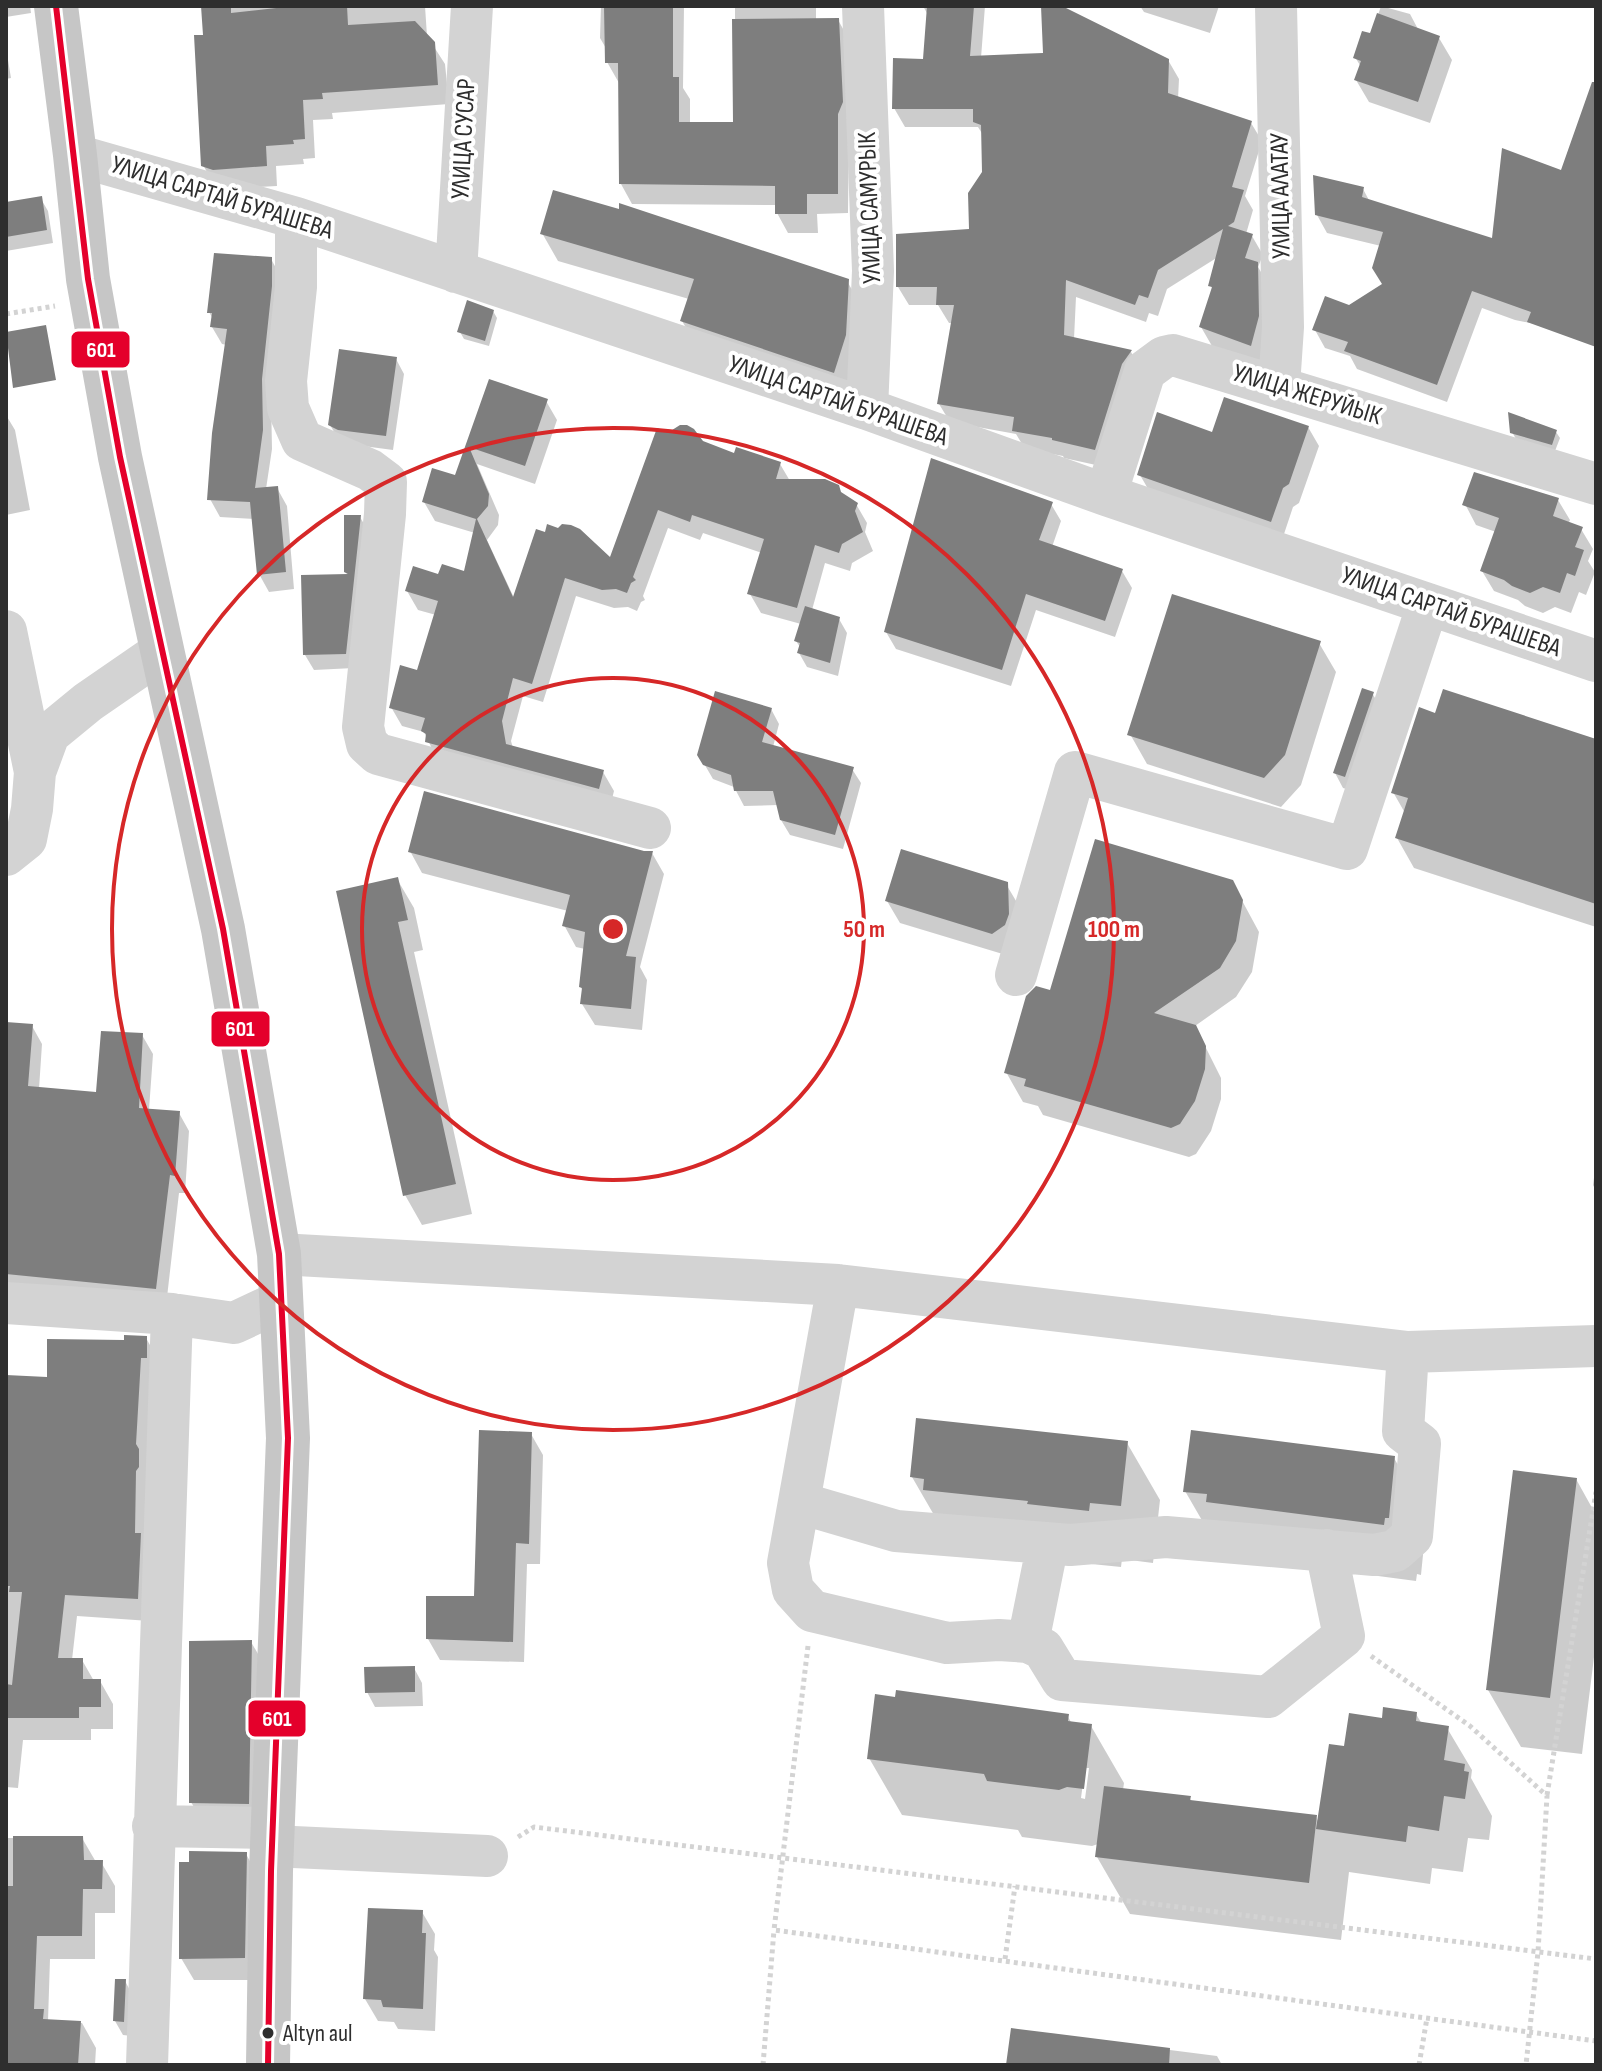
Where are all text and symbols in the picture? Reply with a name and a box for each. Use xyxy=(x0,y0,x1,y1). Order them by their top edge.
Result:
street label: УЛИЦА СУСАР xyxy=(445,78,483,200)
street label: УЛИЦА САМУРЫК xyxy=(852,131,888,285)
street label: УЛИЦА АЛАТАУ xyxy=(1264,133,1298,259)
street label: УЛИЦА САРТАЙ БУРАШЕВА xyxy=(107,150,337,247)
line badge: 601 xyxy=(70,330,131,369)
text: 601 xyxy=(86,337,116,364)
street label: УЛИЦА САРТАЙ БУРАШЕВА xyxy=(724,349,953,453)
street label: УЛИЦА ЖЕРУЙЫК xyxy=(1229,358,1385,432)
street label: УЛИЦА САРТАЙ БУРАШЕВА xyxy=(1337,560,1566,664)
centre of rings xyxy=(599,915,627,943)
text: 50 m xyxy=(843,915,885,944)
text: 100 m xyxy=(1088,915,1140,944)
line badge: 601 xyxy=(210,1010,271,1048)
text: 601 xyxy=(225,1016,255,1043)
line badge: 601 xyxy=(247,1699,307,1738)
text: 601 xyxy=(262,1706,292,1733)
place label: Altyn aul xyxy=(282,2019,353,2048)
marker: Altyn aul xyxy=(260,2025,276,2041)

